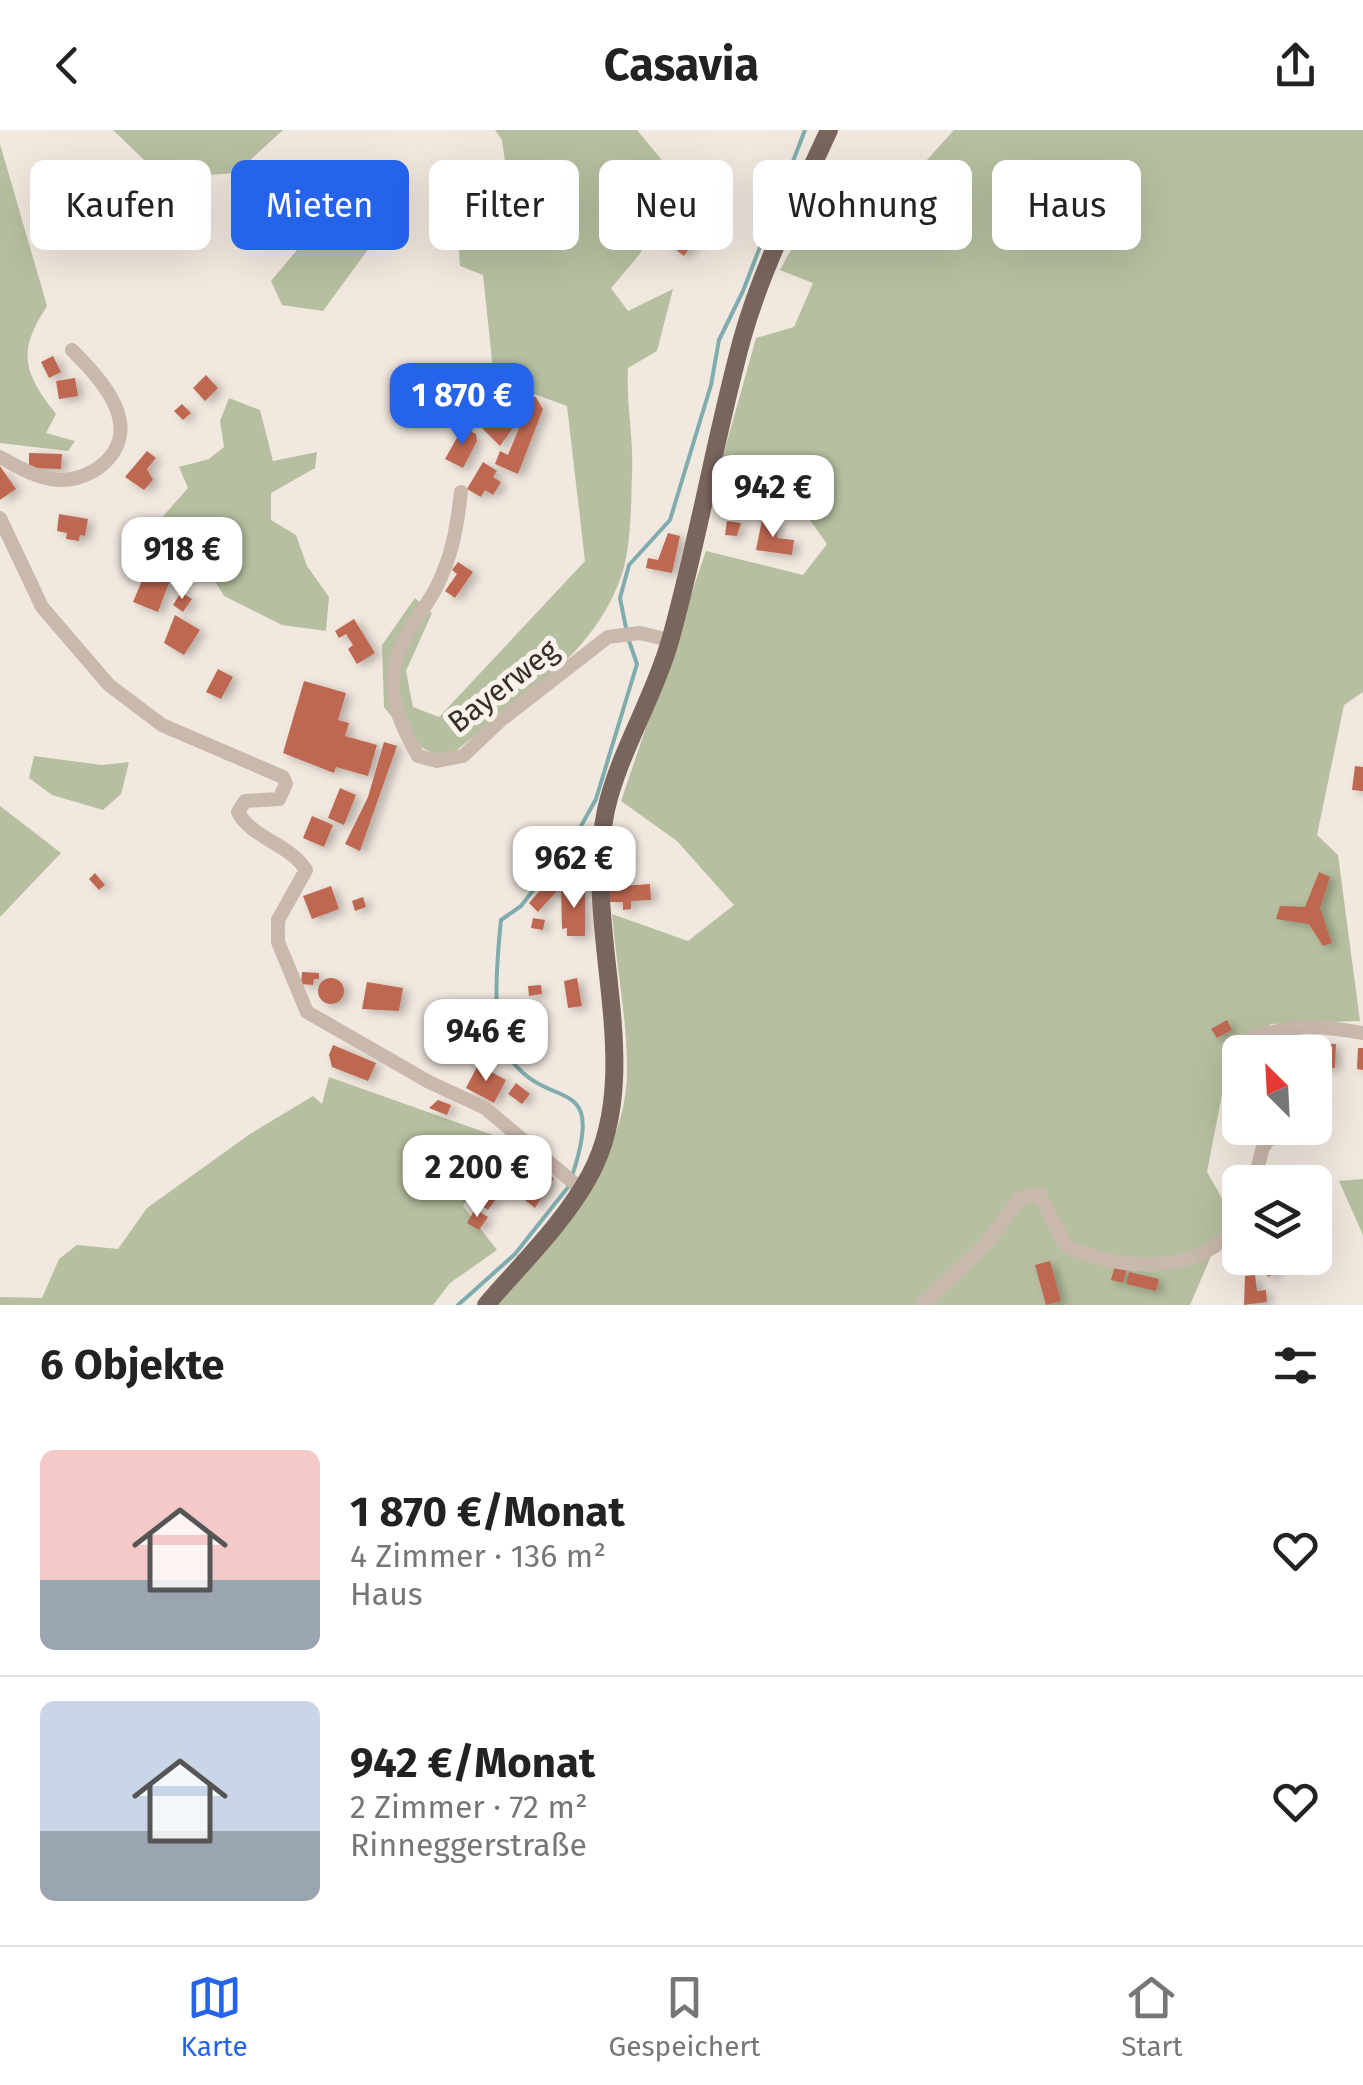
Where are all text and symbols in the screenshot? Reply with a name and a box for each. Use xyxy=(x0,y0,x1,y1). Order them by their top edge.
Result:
icon: back xyxy=(40,38,95,93)
text: Casavia xyxy=(604,38,759,92)
icon: share xyxy=(1268,38,1323,93)
chip: Kaufen xyxy=(30,160,211,250)
chip: Mieten xyxy=(231,160,409,250)
chip: Filter xyxy=(429,160,579,250)
chip: Neu xyxy=(599,160,733,250)
chip: Wohnung xyxy=(753,160,972,250)
chip: Haus xyxy=(992,160,1141,250)
pin: 1 870 € xyxy=(370,363,554,448)
text: 1 870 € xyxy=(412,376,512,414)
pin: 942 € xyxy=(703,455,843,540)
text: 942 € xyxy=(734,468,812,506)
pin: 918 € xyxy=(112,517,252,602)
text: 918 € xyxy=(143,530,221,568)
street label: Bayerweg xyxy=(441,632,566,740)
pin: 962 € xyxy=(504,826,644,911)
text: 962 € xyxy=(535,839,613,877)
pin: 946 € xyxy=(416,999,556,1084)
text: 946 € xyxy=(446,1012,526,1050)
north arrow xyxy=(1222,1035,1332,1145)
map controls xyxy=(1222,1035,1332,1275)
pin: 2 200 € xyxy=(385,1135,569,1220)
text: 2 200 € xyxy=(425,1148,529,1186)
button: layers xyxy=(1222,1165,1332,1275)
icon: filters xyxy=(1268,1338,1323,1393)
text: 6 Objekte xyxy=(40,1340,225,1390)
text: 1 870 €/Monat xyxy=(350,1487,625,1537)
icon: home xyxy=(120,1490,240,1610)
icon: heart xyxy=(1268,1523,1323,1578)
text: 4 Zimmer · 136 m² xyxy=(350,1537,606,1575)
text: Haus xyxy=(350,1575,423,1613)
text: 942 €/Monat xyxy=(350,1738,595,1788)
icon: home xyxy=(120,1741,240,1861)
icon: heart xyxy=(1268,1774,1323,1829)
text: 2 Zimmer · 72 m² xyxy=(350,1788,587,1826)
text: Rinneggerstraße xyxy=(350,1826,587,1864)
tab: Karte xyxy=(180,1970,248,2063)
tab: Gespeichert xyxy=(609,1970,760,2063)
tab: Start xyxy=(1121,1970,1183,2063)

